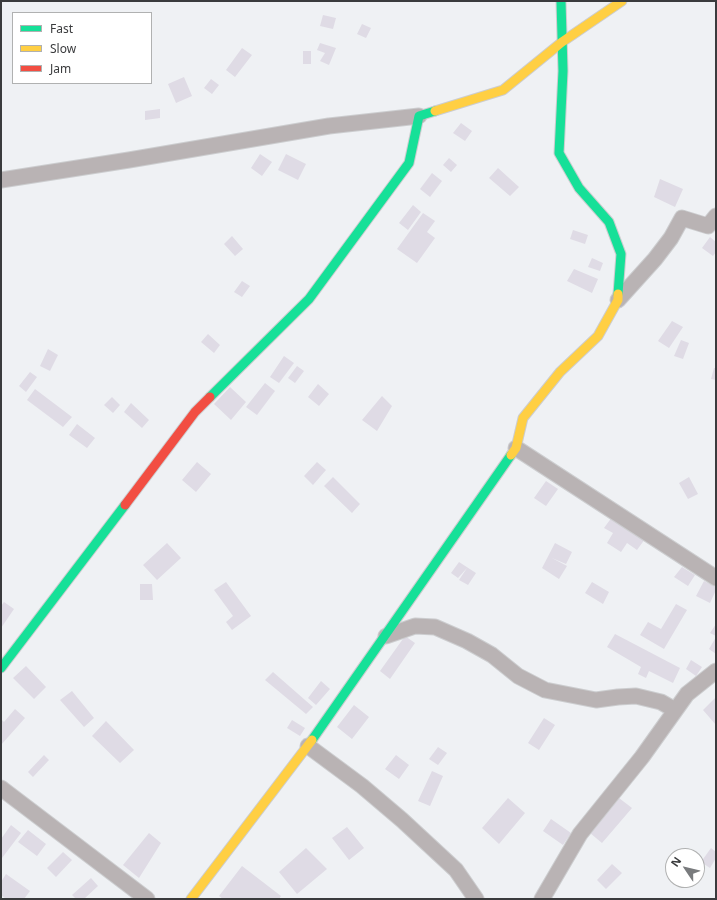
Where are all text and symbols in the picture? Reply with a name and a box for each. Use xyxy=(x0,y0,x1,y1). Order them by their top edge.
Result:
legend xyxy=(12,12,152,84)
text: Fast xyxy=(50,20,73,37)
text: Slow xyxy=(50,40,76,57)
text: Jam xyxy=(50,60,71,77)
north arrow xyxy=(665,848,705,888)
text: N xyxy=(667,853,684,869)

